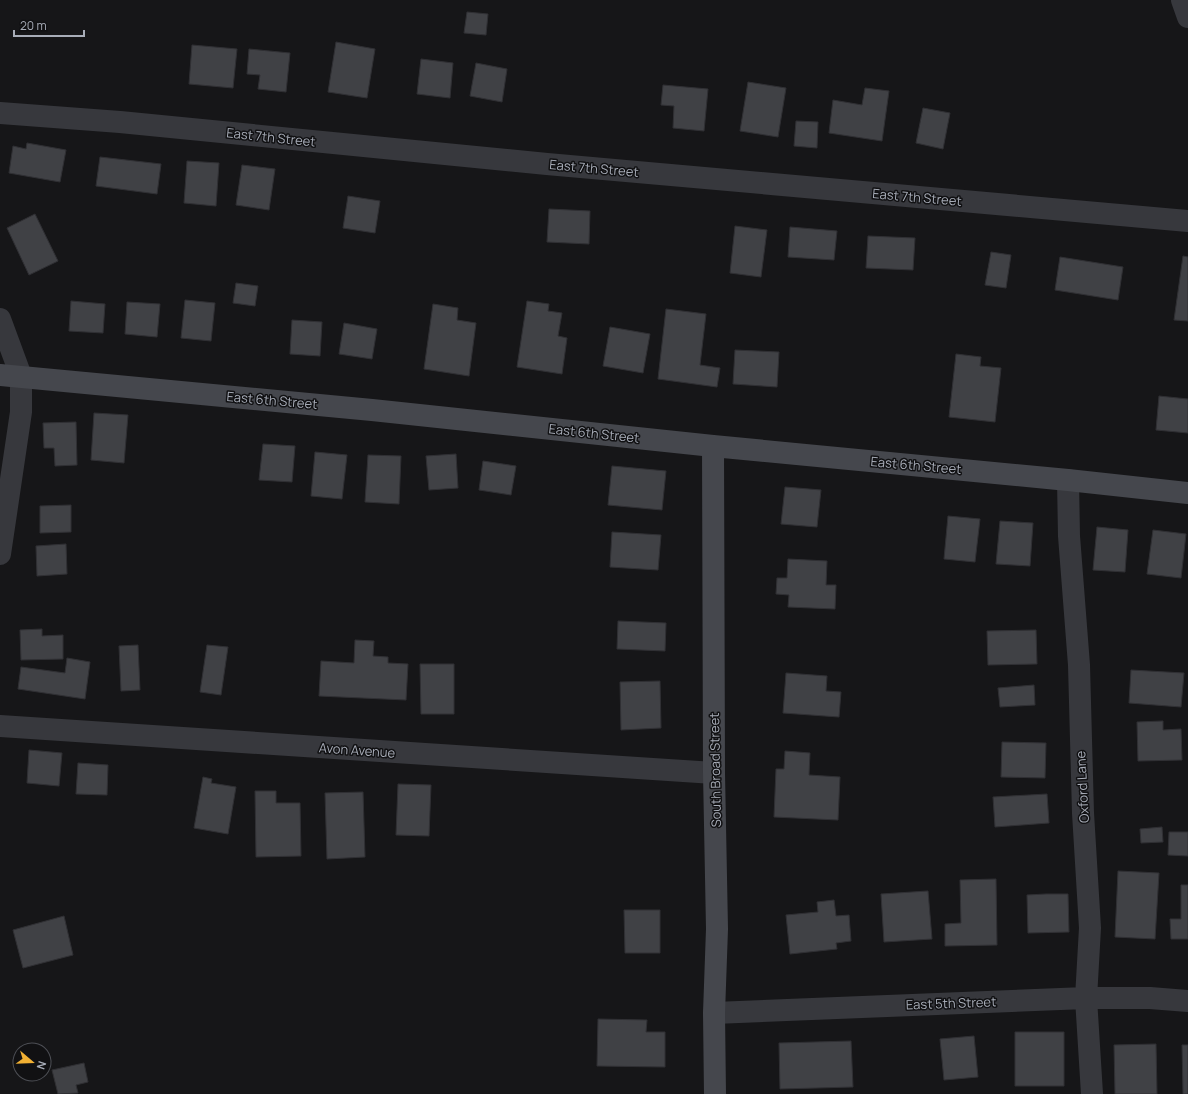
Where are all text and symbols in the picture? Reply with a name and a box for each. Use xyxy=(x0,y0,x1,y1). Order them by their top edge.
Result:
scale bar xyxy=(14,12,84,38)
text: 20 m xyxy=(20,17,47,34)
street label: East 7th Street xyxy=(226,123,316,151)
street label: East 7th Street xyxy=(549,155,639,181)
street label: East 7th Street xyxy=(872,184,962,210)
street label: East 6th Street xyxy=(226,387,318,413)
street label: East 6th Street xyxy=(548,419,640,447)
street label: East 6th Street xyxy=(870,452,962,478)
street label: South Broad Street xyxy=(705,712,725,828)
street label: Avon Avenue xyxy=(318,738,396,762)
street label: Oxford Lane xyxy=(1071,750,1093,823)
street label: East 5th Street xyxy=(905,992,997,1014)
north arrow xyxy=(12,1042,52,1082)
text: N xyxy=(34,1059,50,1072)

